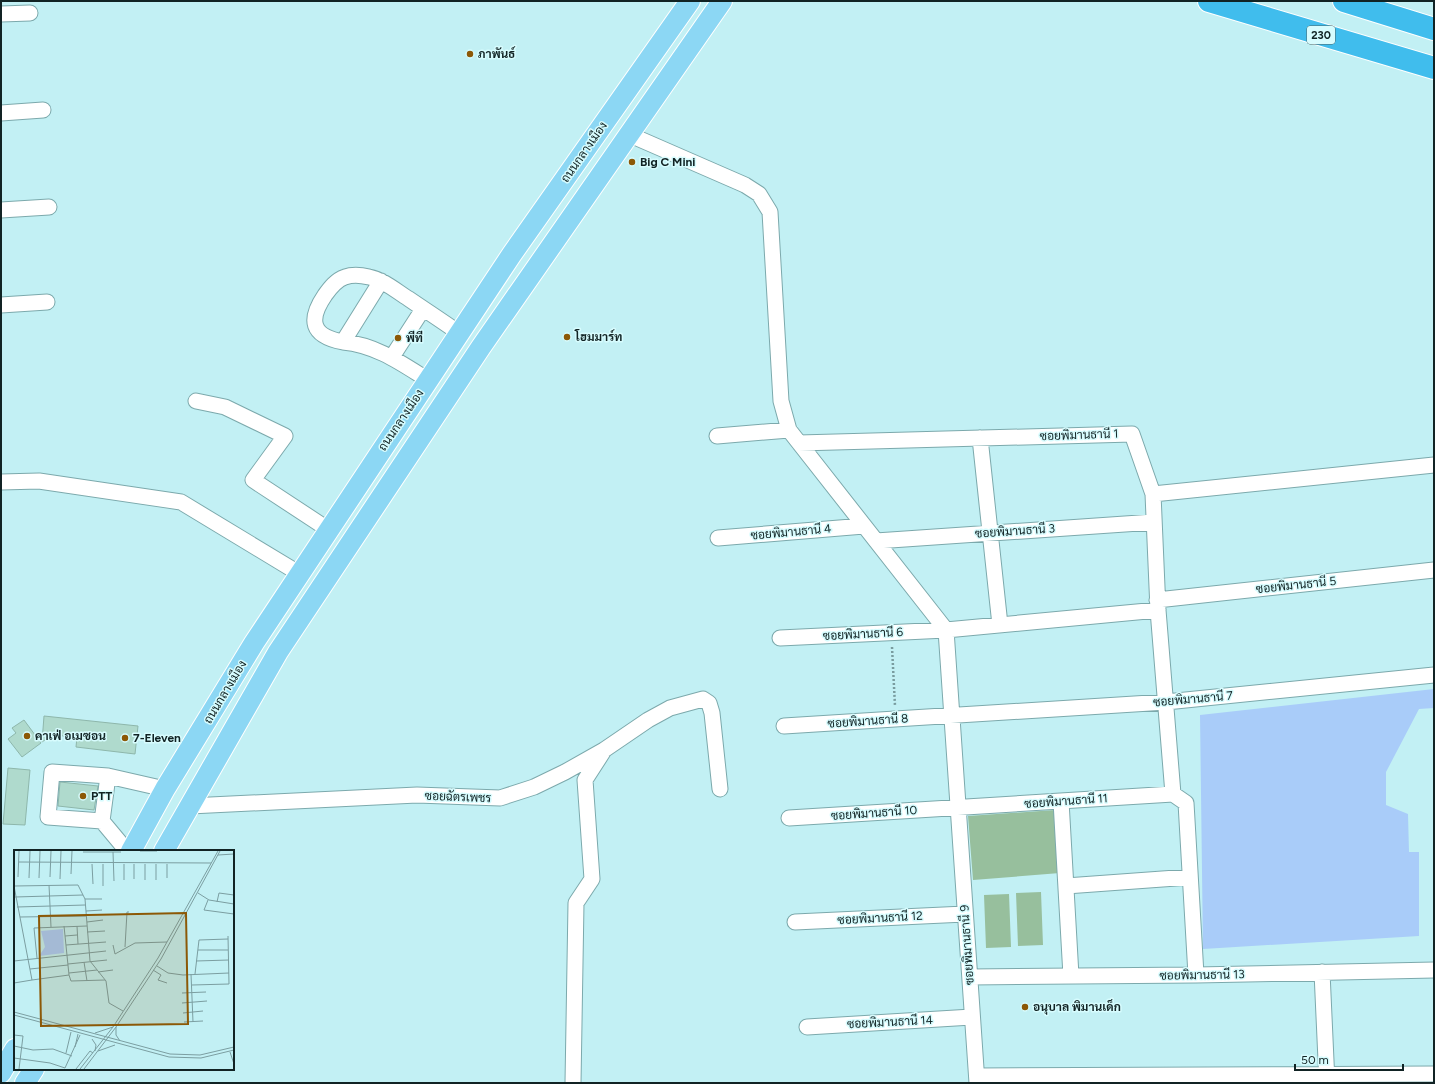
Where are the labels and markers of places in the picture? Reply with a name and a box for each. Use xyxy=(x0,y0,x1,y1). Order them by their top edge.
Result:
place label: ภาพันธ์ xyxy=(478,46,516,61)
marker: ภาพันธ์ xyxy=(465,49,475,59)
place label: Big C Mini xyxy=(640,155,696,169)
marker: Big C Mini xyxy=(627,157,637,167)
place label: โฮมมาร์ท xyxy=(574,329,622,344)
place label: พีที xyxy=(406,330,423,345)
marker: โฮมมาร์ท xyxy=(562,332,572,342)
marker: พีที xyxy=(393,333,403,343)
place label: คาเฟ่ อเมซอน xyxy=(35,729,106,743)
marker: คาเฟ่ อเมซอน xyxy=(22,731,32,741)
place label: 7-Eleven xyxy=(133,731,181,745)
marker: 7-Eleven xyxy=(120,733,130,743)
place label: PTT xyxy=(91,789,112,803)
marker: PTT xyxy=(78,791,88,801)
place label: อนุบาล พิมานเด็ก xyxy=(1033,999,1121,1015)
marker: อนุบาล พิมานเด็ก xyxy=(1020,1002,1030,1012)

